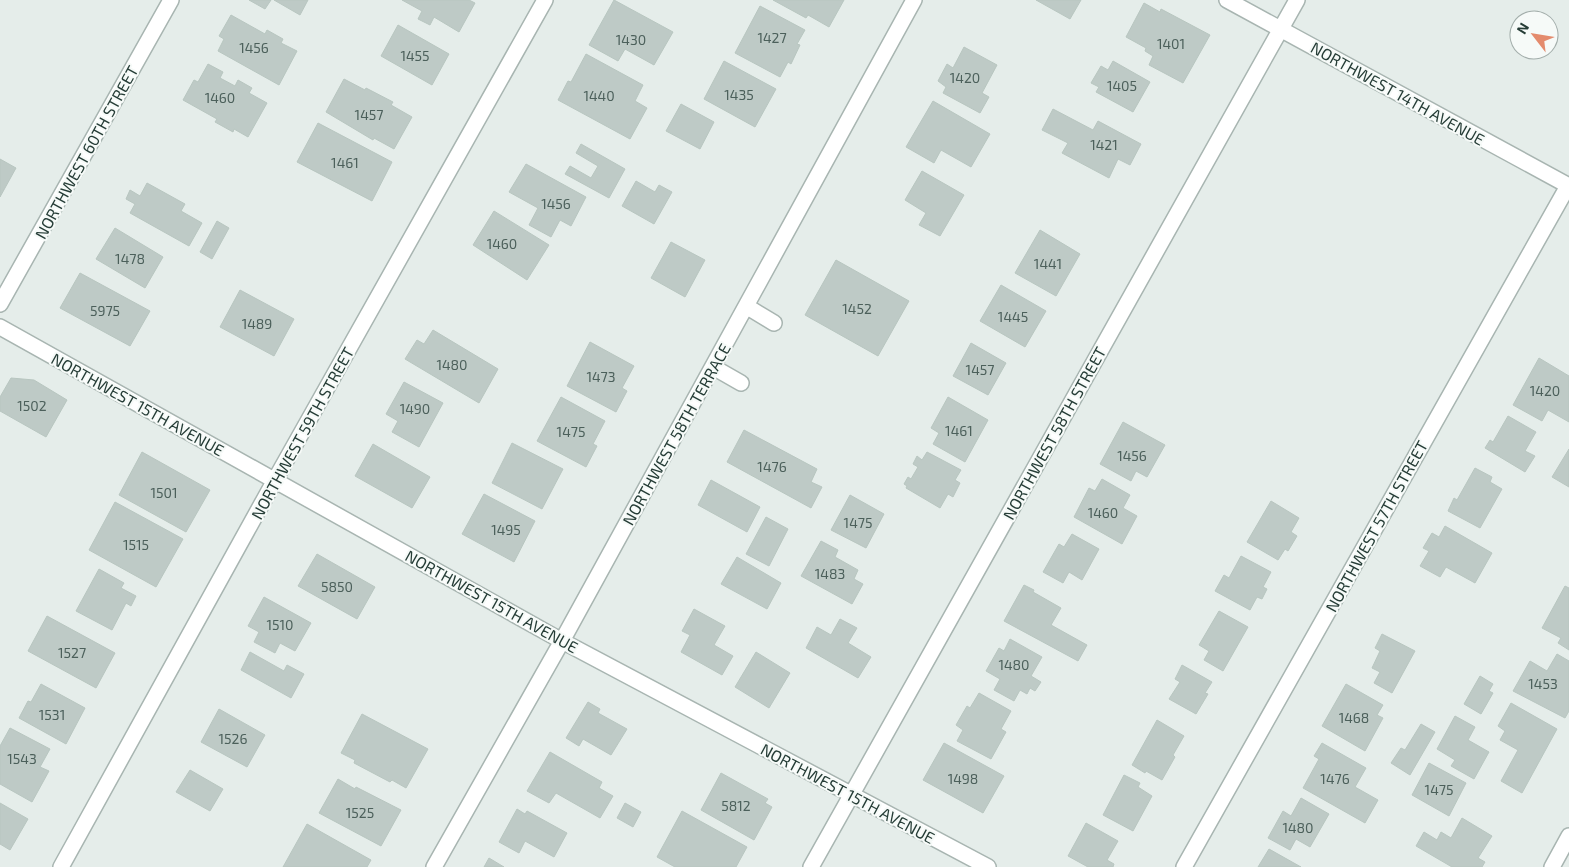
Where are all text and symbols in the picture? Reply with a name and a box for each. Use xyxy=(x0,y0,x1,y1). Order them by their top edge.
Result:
north arrow xyxy=(1509,10,1559,60)
text: N xyxy=(1513,19,1532,37)
house number: 1427 xyxy=(757,29,787,46)
house number: 1430 xyxy=(616,31,646,48)
house number: 1401 xyxy=(1157,35,1185,52)
street label: NORTHWEST 14TH AVENUE xyxy=(1308,37,1488,149)
house number: 1456 xyxy=(239,39,269,56)
house number: 1455 xyxy=(400,47,430,64)
street label: NORTHWEST 60TH STREET xyxy=(30,62,142,242)
house number: 1420 xyxy=(950,69,980,86)
house number: 1405 xyxy=(1107,77,1137,94)
house number: 1435 xyxy=(724,86,754,103)
house number: 1440 xyxy=(583,87,615,104)
house number: 1460 xyxy=(205,89,235,106)
house number: 1457 xyxy=(355,106,383,123)
house number: 1421 xyxy=(1090,136,1118,153)
house number: 1461 xyxy=(331,154,359,171)
house number: 1456 xyxy=(541,195,571,212)
house number: 1460 xyxy=(487,235,517,252)
house number: 1478 xyxy=(115,250,145,267)
house number: 1441 xyxy=(1034,255,1062,272)
house number: 1452 xyxy=(842,300,872,317)
house number: 5975 xyxy=(90,302,120,319)
house number: 1445 xyxy=(998,308,1028,325)
house number: 1489 xyxy=(242,315,272,332)
street label: NORTHWEST 58TH TERRACE xyxy=(618,340,734,528)
street label: NORTHWEST 58TH STREET xyxy=(999,343,1109,523)
street label: NORTHWEST 59TH STREET xyxy=(247,344,357,522)
street label: NORTHWEST 15TH AVENUE xyxy=(48,349,228,459)
house number: 1480 xyxy=(436,356,468,373)
house number: 1457 xyxy=(966,361,994,378)
house number: 1473 xyxy=(586,368,616,385)
house number: 1420 xyxy=(1530,382,1560,399)
house number: 1502 xyxy=(17,397,47,414)
house number: 1490 xyxy=(400,400,430,417)
house number: 1461 xyxy=(945,422,973,439)
house number: 1475 xyxy=(557,423,585,440)
street label: NORTHWEST 57TH STREET xyxy=(1321,437,1431,615)
house number: 1456 xyxy=(1117,447,1147,464)
house number: 1476 xyxy=(757,458,787,475)
house number: 1501 xyxy=(150,484,178,501)
house number: 1460 xyxy=(1088,504,1118,521)
house number: 1475 xyxy=(844,514,872,531)
house number: 1495 xyxy=(491,521,521,538)
house number: 1515 xyxy=(123,536,149,553)
street label: NORTHWEST 15TH AVENUE xyxy=(402,546,582,656)
house number: 1483 xyxy=(815,565,845,582)
house number: 5850 xyxy=(321,578,353,595)
house number: 1510 xyxy=(266,616,294,633)
house number: 1527 xyxy=(58,644,86,661)
house number: 1480 xyxy=(998,656,1030,673)
house number: 1453 xyxy=(1528,675,1558,692)
house number: 1531 xyxy=(39,706,65,723)
house number: 1468 xyxy=(1339,709,1369,726)
house number: 1526 xyxy=(219,730,247,747)
street label: NORTHWEST 15TH AVENUE xyxy=(758,739,938,847)
house number: 1543 xyxy=(7,750,37,767)
house number: 1498 xyxy=(948,770,978,787)
house number: 1476 xyxy=(1320,770,1350,787)
house number: 1475 xyxy=(1425,781,1453,798)
house number: 5812 xyxy=(721,797,751,814)
house number: 1525 xyxy=(346,804,374,821)
house number: 1480 xyxy=(1282,819,1314,836)

